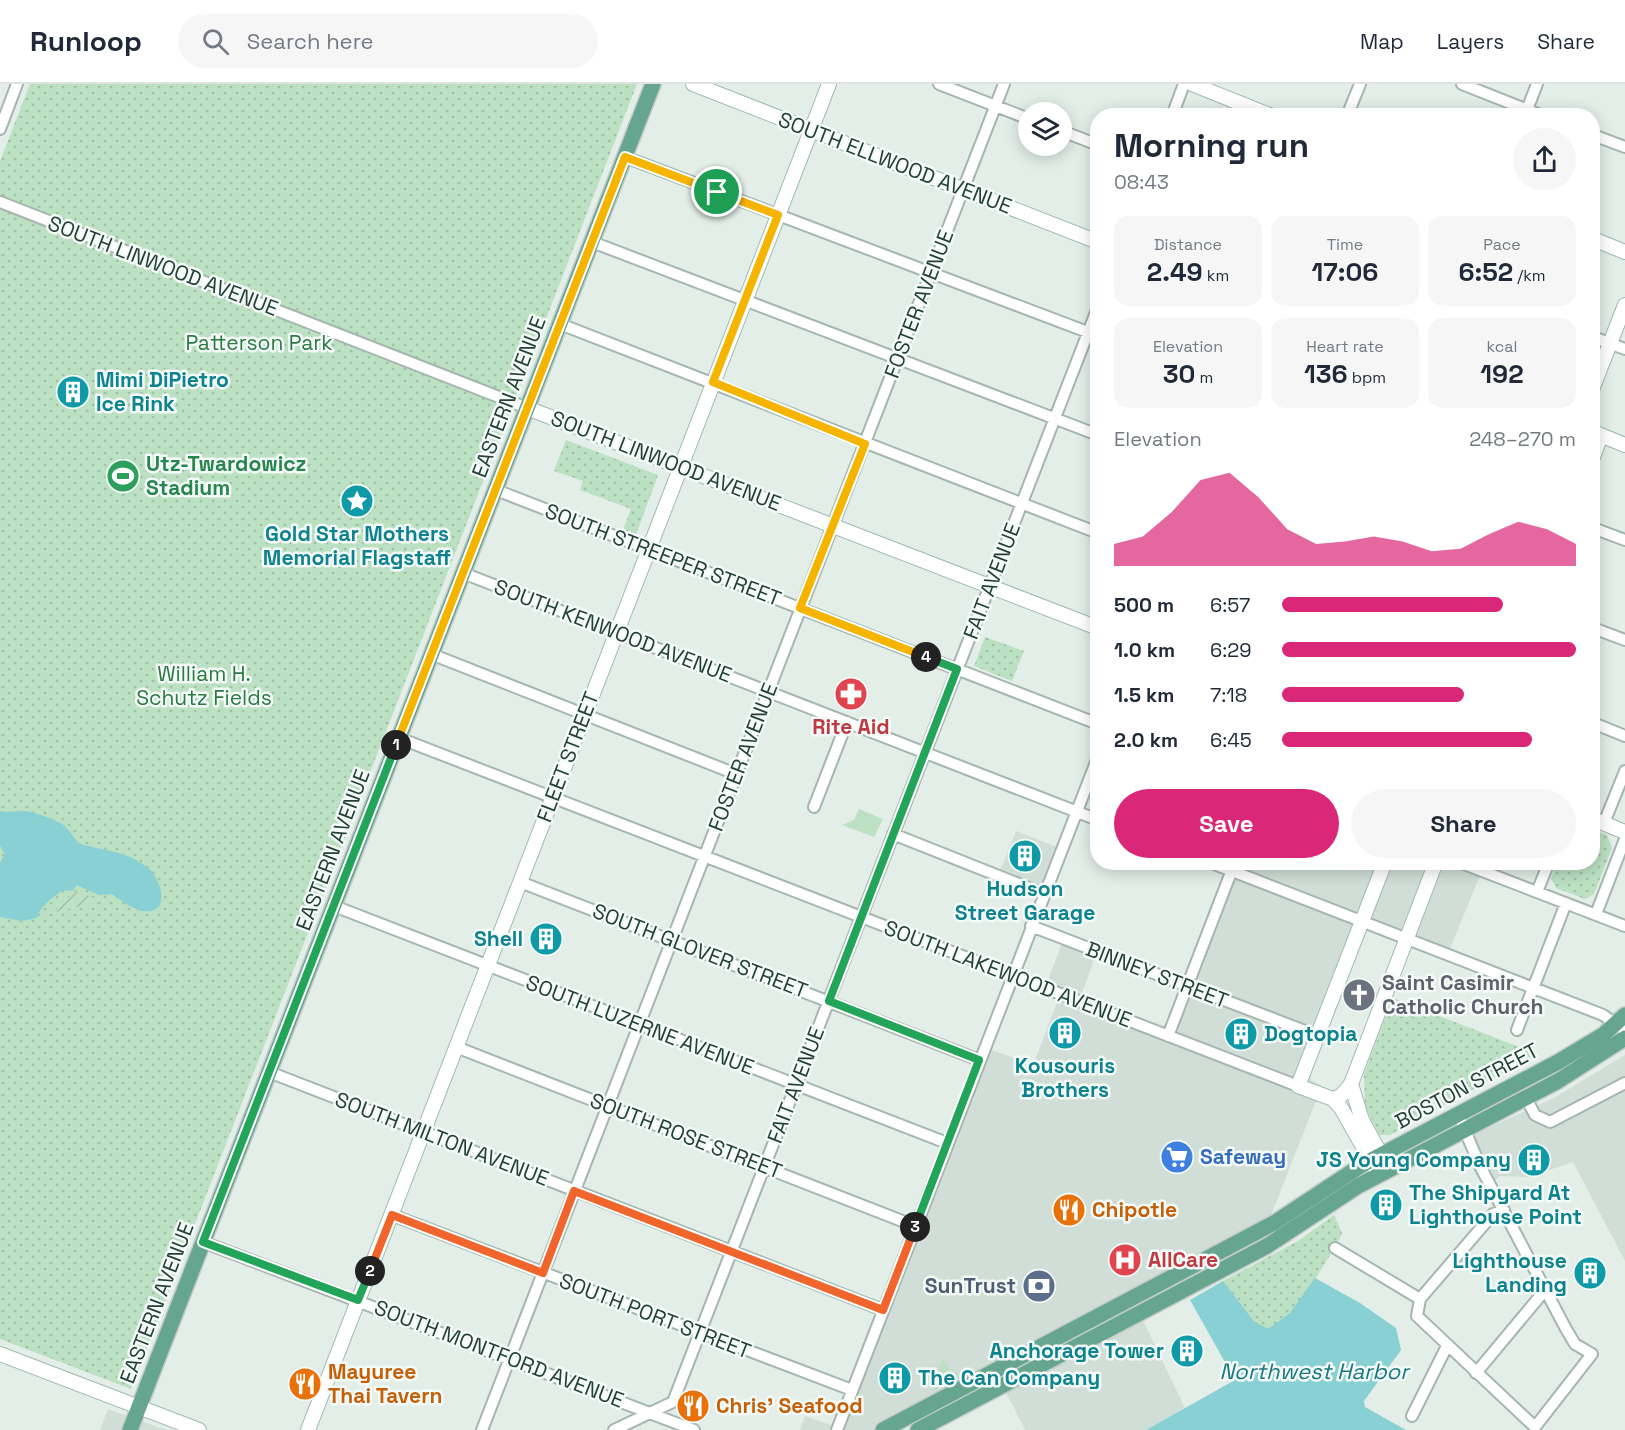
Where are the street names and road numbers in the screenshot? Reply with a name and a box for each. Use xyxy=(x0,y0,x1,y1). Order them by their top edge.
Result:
street label: SOUTH ELLWOOD AVENUE xyxy=(775,106,1016,220)
street label: SOUTH LINWOOD AVENUE xyxy=(44,209,282,322)
street label: FOSTER AVENUE xyxy=(878,226,959,382)
street label: EASTERN AVENUE xyxy=(465,312,552,481)
street label: SOUTH LINWOOD AVENUE xyxy=(547,404,785,517)
street label: SOUTH STREEPER STREET xyxy=(541,497,785,612)
street label: FAIT AVENUE xyxy=(957,519,1026,643)
street label: SOUTH KENWOOD AVENUE xyxy=(490,573,736,688)
street label: FOSTER AVENUE xyxy=(702,679,783,835)
street label: FLEET STREET xyxy=(530,688,605,826)
street label: EASTERN AVENUE xyxy=(289,765,376,934)
street label: SOUTH GLOVER STREET xyxy=(589,897,812,1004)
street label: SOUTH LAKEWOOD AVENUE xyxy=(880,914,1136,1033)
street label: BINNEY STREET xyxy=(1082,935,1232,1014)
street label: SOUTH LUZERNE AVENUE xyxy=(522,969,758,1081)
street label: FAIT AVENUE xyxy=(761,1023,830,1147)
street label: BOSTON STREET xyxy=(1390,1036,1543,1135)
street label: SOUTH MILTON AVENUE xyxy=(331,1085,553,1192)
street label: SOUTH ROSE STREET xyxy=(586,1086,786,1185)
street label: EASTERN AVENUE xyxy=(113,1218,200,1387)
street label: SOUTH PORT STREET xyxy=(556,1267,755,1365)
street label: SOUTH MONTFORD AVENUE xyxy=(371,1293,628,1414)

